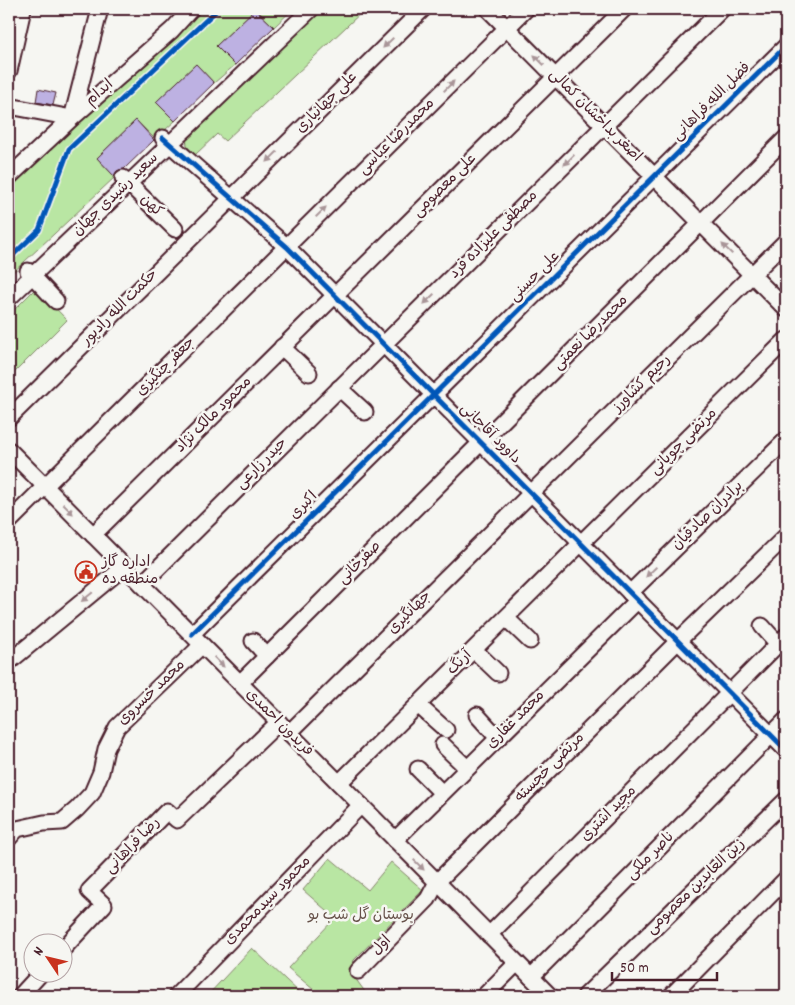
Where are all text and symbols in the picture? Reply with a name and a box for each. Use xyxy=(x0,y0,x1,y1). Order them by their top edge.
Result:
one-way arrow xyxy=(382,37,394,49)
one-way arrow xyxy=(533,54,545,66)
street label: فضل الله فراهانی xyxy=(668,58,756,146)
street label: اصغر بداخشان کمالی xyxy=(543,64,647,168)
street label: علی جهانیاری xyxy=(291,67,363,139)
street label: ابدام xyxy=(81,75,119,111)
one-way arrow xyxy=(443,80,455,92)
street label: محمدرضا عباسی xyxy=(354,94,440,180)
street label: سعید رشیدی جهان xyxy=(68,148,164,242)
street label: علی معصومی xyxy=(408,149,482,223)
one-way arrow xyxy=(267,151,279,163)
one-way arrow xyxy=(564,154,576,166)
street label: مصطفی علیزاده فرد xyxy=(445,186,543,284)
street label: کهن xyxy=(134,189,168,223)
one-way arrow xyxy=(315,207,327,219)
one-way arrow xyxy=(721,244,733,256)
street label: علی حسنی xyxy=(504,246,566,308)
street label: حکمت الله رادپور xyxy=(76,265,163,352)
street label: محمدرضا نعمتی xyxy=(548,290,634,376)
one-way arrow xyxy=(423,293,435,305)
street label: جعفر چنگیزی xyxy=(131,332,201,402)
street label: رحیم کشاورز xyxy=(607,350,676,419)
street label: محمود مالک نژاد xyxy=(171,372,257,458)
street label: داوود آقاجانی xyxy=(454,398,526,470)
street label: مرتضی چوپانی xyxy=(645,403,723,481)
street label: حیدر زارعی xyxy=(231,433,293,495)
street label: برادران صادقیان xyxy=(667,476,749,556)
street label: اکبری xyxy=(285,487,323,525)
one-way arrow xyxy=(62,503,74,515)
street label: صفرخانی xyxy=(333,536,387,590)
place label: اداره گاز منطقه ده xyxy=(101,552,158,591)
public building icon: اداره گاز منطقه ده xyxy=(74,560,98,584)
one-way arrow xyxy=(646,566,658,578)
street label: جهانگیری xyxy=(383,586,437,640)
one-way arrow xyxy=(81,592,94,603)
street label: آرنگ xyxy=(442,644,479,681)
street label: محمد خسروی xyxy=(113,655,191,731)
one-way arrow xyxy=(213,656,225,668)
street label: فریدون احمدی xyxy=(240,684,318,762)
street label: محمد غفاری xyxy=(482,686,550,754)
street label: مرتضی خجسته xyxy=(510,728,590,808)
street label: مجید اشتری xyxy=(576,781,642,847)
street label: رضا فراهانی xyxy=(100,813,166,879)
street label: ناصر ملکی xyxy=(622,827,680,885)
street label: زین العابدین معصومی xyxy=(642,834,750,940)
street label: محمود سیدمحمدی xyxy=(220,851,316,951)
one-way arrow xyxy=(413,858,425,870)
park label: بوستان گل شب بو xyxy=(307,905,414,927)
street label: اول xyxy=(367,931,397,961)
north arrow xyxy=(22,932,72,982)
text: N xyxy=(29,943,49,960)
scale bar xyxy=(612,950,718,982)
text: 50 m xyxy=(620,958,649,980)

